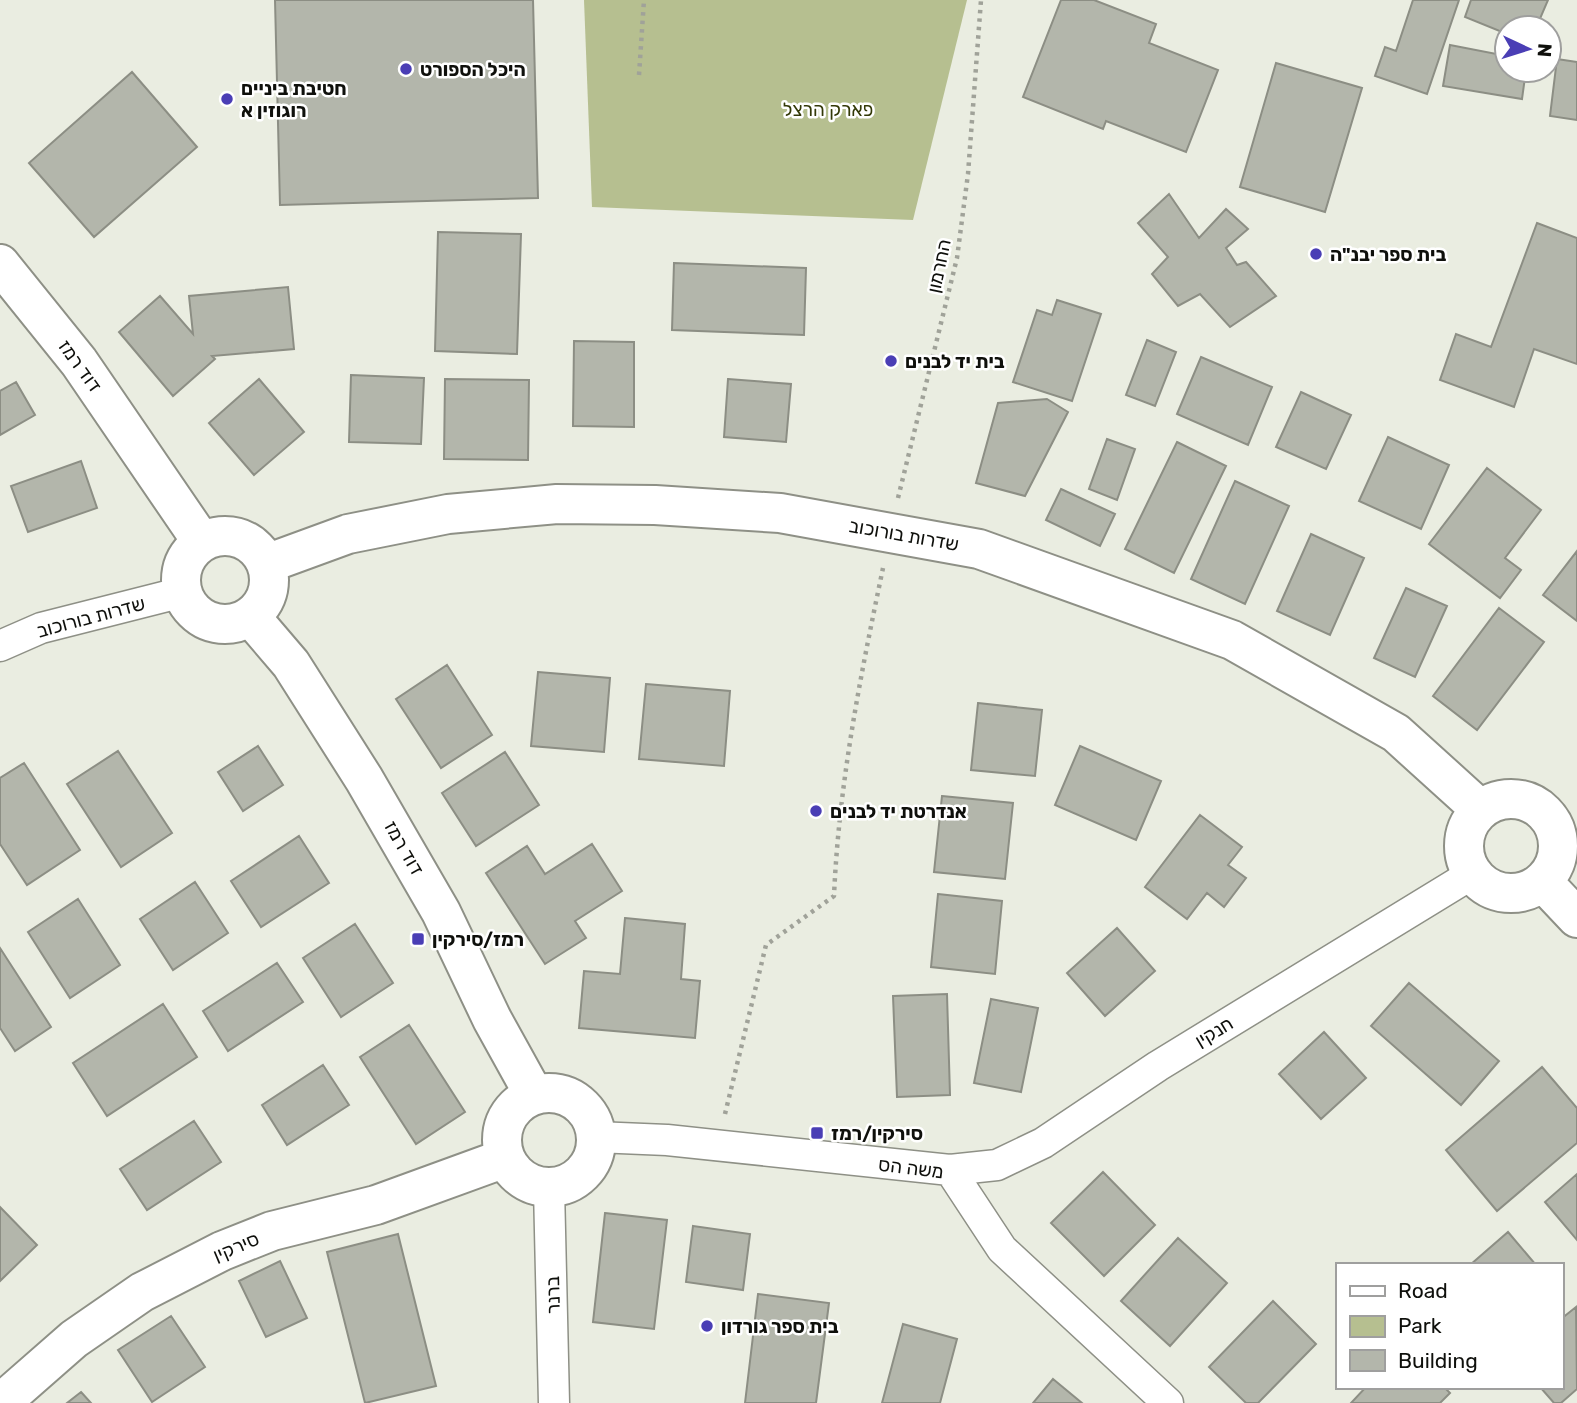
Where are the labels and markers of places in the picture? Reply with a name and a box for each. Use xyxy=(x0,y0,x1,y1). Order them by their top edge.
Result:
place label: היכל הספורט xyxy=(420,58,526,81)
marker: היכל הספורט xyxy=(398,61,414,77)
place label: חטיבת ביניים רוגוזין א xyxy=(241,77,347,122)
marker: חטיבת ביניים רוגוזין א xyxy=(219,91,235,107)
place label: בית ספר יבנ"ה xyxy=(1330,243,1446,266)
marker: בית ספר יבנ"ה xyxy=(1308,246,1324,262)
place label: בית יד לבנים xyxy=(905,350,1005,373)
marker: בית יד לבנים xyxy=(883,353,899,369)
place label: אנדרטת יד לבנים xyxy=(830,800,967,823)
marker: אנדרטת יד לבנים xyxy=(808,803,824,819)
place label: רמז/סירקין xyxy=(432,928,524,951)
marker: רמז/סירקין xyxy=(410,931,426,947)
place label: סירקין/רמז xyxy=(831,1122,923,1145)
marker: סירקין/רמז xyxy=(809,1125,825,1141)
place label: בית ספר גורדון xyxy=(721,1315,839,1338)
marker: בית ספר גורדון xyxy=(699,1318,715,1334)

